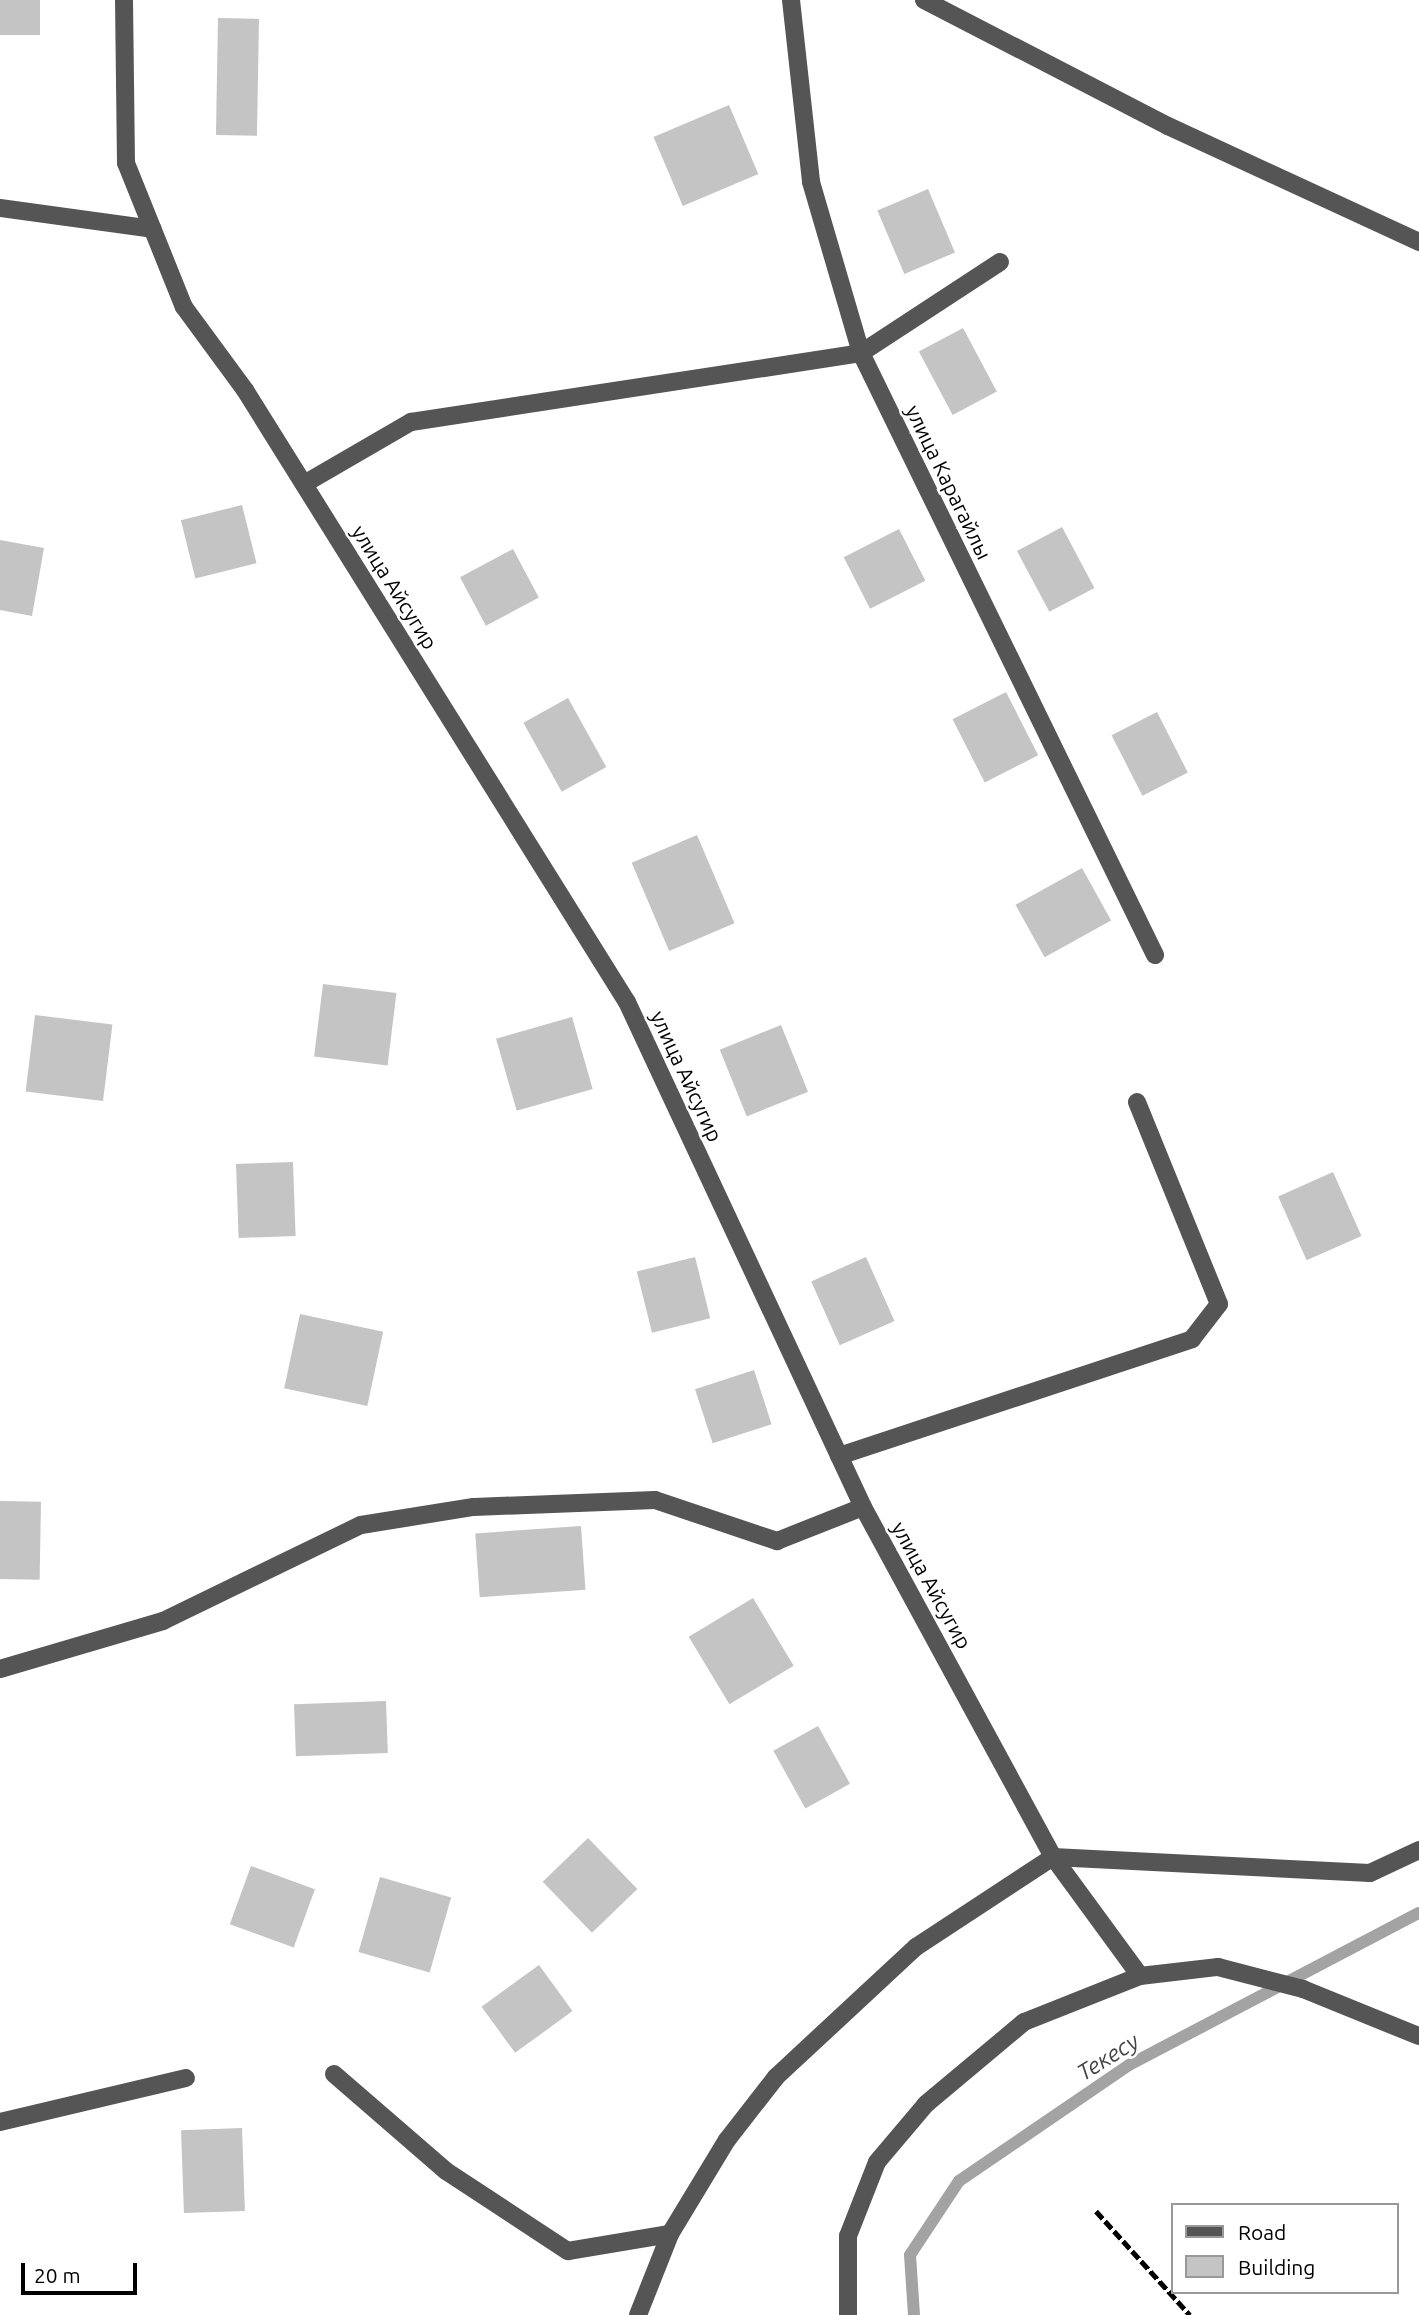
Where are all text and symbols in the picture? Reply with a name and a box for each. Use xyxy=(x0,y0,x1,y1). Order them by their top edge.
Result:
street label: улица Карагайлы xyxy=(901,401,997,563)
street label: улица Айсугир xyxy=(347,520,443,654)
street label: улица Айсугир xyxy=(646,1006,728,1146)
street label: улица Айсугир xyxy=(887,1517,977,1653)
water label: Текесу xyxy=(1072,2027,1144,2087)
legend xyxy=(1170,2203,1398,2294)
text: Road xyxy=(1238,2220,1286,2244)
scale bar xyxy=(24,2248,140,2292)
text: Building xyxy=(1238,2255,1315,2279)
text: 20 m xyxy=(34,2263,81,2287)

